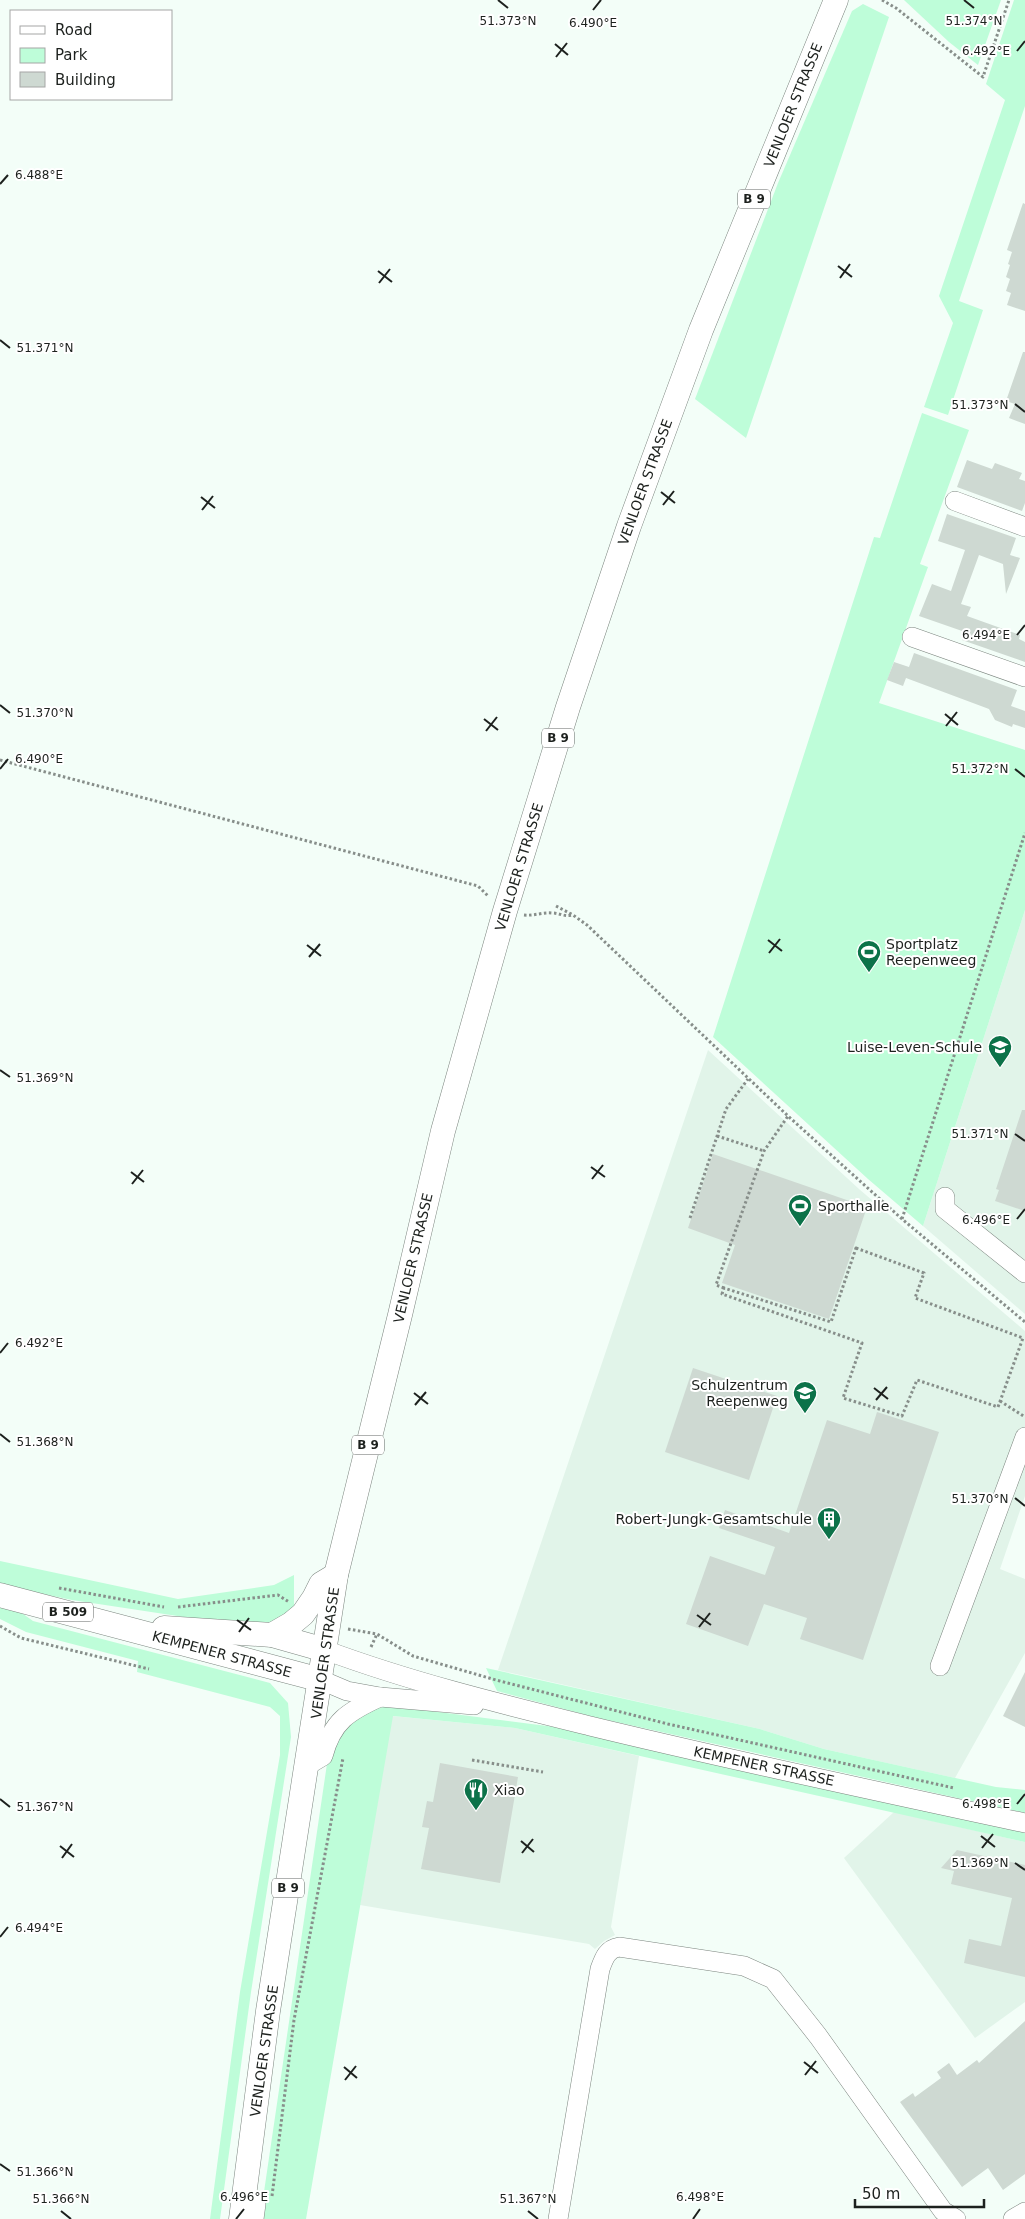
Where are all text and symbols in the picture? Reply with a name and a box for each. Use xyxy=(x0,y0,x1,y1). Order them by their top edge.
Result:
legend xyxy=(10,10,172,100)
text: 51.373°N xyxy=(480,14,536,28)
text: 51.374°N xyxy=(946,14,1002,28)
text: 6.490°E xyxy=(569,16,617,30)
text: Road xyxy=(55,21,93,39)
street label: VENLOER STRASSE xyxy=(761,40,825,170)
text: 6.492°E xyxy=(962,44,1010,58)
text: Park xyxy=(55,46,88,64)
text: Building xyxy=(55,71,116,89)
text: 6.488°E xyxy=(15,168,63,182)
road number: B 9 xyxy=(738,190,770,208)
text: 51.371°N xyxy=(17,341,73,355)
text: 51.373°N xyxy=(952,398,1008,412)
street label: VENLOER STRASSE xyxy=(615,417,675,547)
text: 6.494°E xyxy=(962,628,1010,642)
text: 51.370°N xyxy=(17,706,73,720)
road number: B 9 xyxy=(542,728,574,748)
text: 6.490°E xyxy=(15,752,63,766)
text: 51.372°N xyxy=(952,762,1008,776)
street label: VENLOER STRASSE xyxy=(492,801,546,933)
place label: Sportplatz Reepenweeg xyxy=(886,936,976,968)
sports icon: Sportplatz Reepenweeg xyxy=(856,939,882,973)
school or university icon: Luise-Leven-Schule xyxy=(987,1034,1013,1068)
place label: Luise-Leven-Schule xyxy=(847,1039,982,1055)
text: 51.369°N xyxy=(17,1071,73,1085)
text: 51.371°N xyxy=(952,1127,1008,1141)
street label: VENLOER STRASSE xyxy=(390,1191,436,1325)
sports icon: Sporthalle xyxy=(787,1193,813,1227)
place label: Sporthalle xyxy=(818,1198,889,1214)
text: 6.496°E xyxy=(962,1213,1010,1227)
text: 6.492°E xyxy=(15,1336,63,1350)
place label: Schulzentrum Reepenweg xyxy=(691,1377,788,1409)
school or university icon: Schulzentrum Reepenweg xyxy=(792,1380,818,1414)
text: 51.368°N xyxy=(17,1435,73,1449)
road number: B 9 xyxy=(352,1436,384,1454)
text: 51.370°N xyxy=(952,1492,1008,1506)
building icon: Robert-Jungk-Gesamtschule xyxy=(816,1506,842,1540)
place label: Robert-Jungk-Gesamtschule xyxy=(616,1511,812,1527)
street label: VENLOER STRASSE xyxy=(308,1586,342,1720)
road number: B 509 xyxy=(43,1602,93,1621)
street label: KEMPENER STRASSE xyxy=(151,1628,293,1680)
street label: KEMPENER STRASSE xyxy=(692,1743,836,1789)
restaurant icon: Xiao xyxy=(463,1777,489,1811)
place label: Xiao xyxy=(494,1782,525,1798)
text: 6.498°E xyxy=(962,1797,1010,1811)
text: 51.367°N xyxy=(17,1800,73,1814)
text: 51.369°N xyxy=(952,1856,1008,1870)
road number: B 9 xyxy=(272,1879,304,1898)
text: 6.494°E xyxy=(15,1921,63,1935)
street label: VENLOER STRASSE xyxy=(247,1984,281,2118)
text: 51.366°N xyxy=(17,2165,73,2179)
scale bar xyxy=(855,2176,984,2208)
text: 50 m xyxy=(862,2185,900,2203)
text: 6.496°E xyxy=(220,2190,268,2204)
text: 6.498°E xyxy=(676,2190,724,2204)
text: 51.366°N xyxy=(33,2192,89,2206)
text: 51.367°N xyxy=(500,2192,556,2206)

